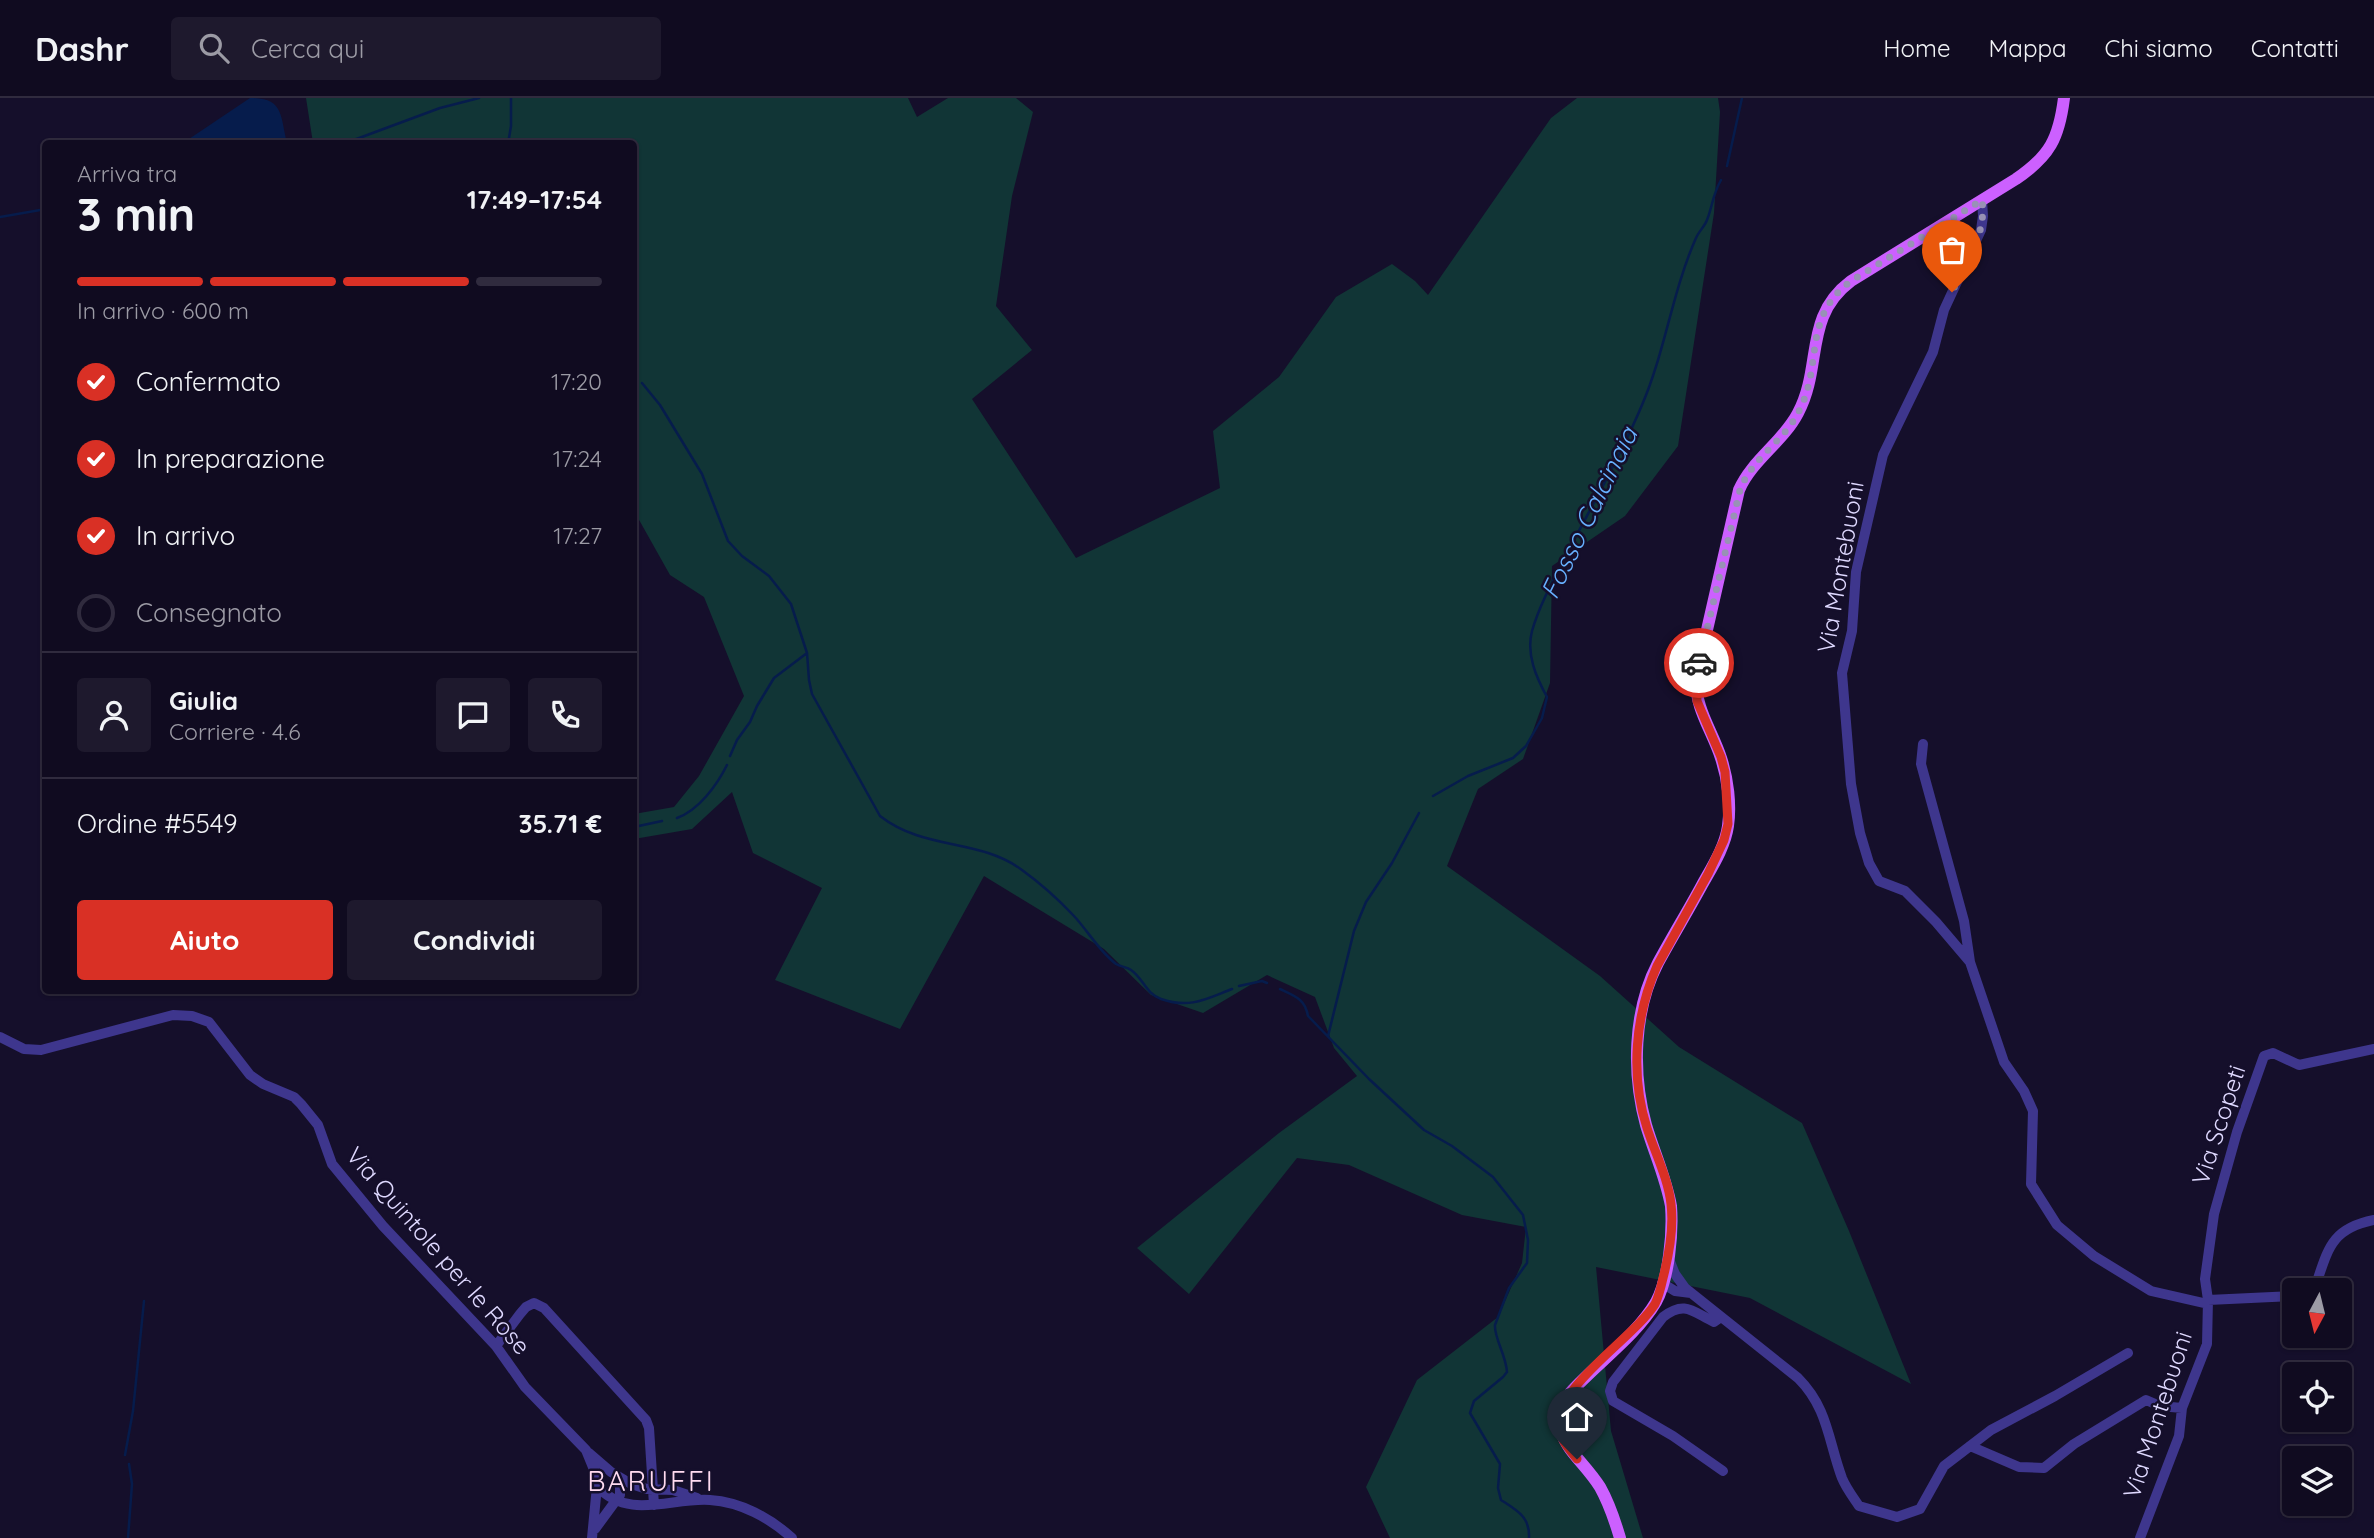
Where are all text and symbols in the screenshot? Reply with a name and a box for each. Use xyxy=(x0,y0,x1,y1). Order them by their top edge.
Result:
search box xyxy=(171,17,661,80)
text: Dashr xyxy=(35,28,129,69)
icon: search xyxy=(195,29,233,67)
text: Cerca qui xyxy=(251,32,364,65)
text: Home xyxy=(1883,33,1951,63)
text: Mappa xyxy=(1989,33,2067,63)
text: Chi siamo xyxy=(2105,33,2213,63)
text: Contatti xyxy=(2251,33,2339,63)
text: Arriva tra xyxy=(77,159,177,188)
text: 17:49–17:54 xyxy=(467,183,602,216)
text: 3 min xyxy=(77,185,195,243)
pin xyxy=(1922,220,1982,292)
icon: bag xyxy=(1933,231,1971,269)
text: In arrivo · 600 m xyxy=(77,296,249,325)
icon: check xyxy=(77,363,115,401)
text: Confermato xyxy=(136,365,281,398)
text: 17:20 xyxy=(551,367,602,396)
water label: Fosso Calcinaia xyxy=(1533,420,1645,604)
icon: check xyxy=(77,440,115,478)
text: In preparazione xyxy=(136,442,325,475)
text: 17:24 xyxy=(553,444,602,473)
street label: Via Montebuoni xyxy=(1810,479,1870,655)
icon: check xyxy=(77,517,115,555)
text: In arrivo xyxy=(136,519,235,552)
text: 17:27 xyxy=(553,521,602,550)
text: Consegnato xyxy=(136,596,282,629)
courier xyxy=(1664,628,1734,698)
icon: car xyxy=(1680,644,1718,682)
button: person xyxy=(77,678,151,752)
button: chat xyxy=(436,678,510,752)
button: phone xyxy=(528,678,602,752)
text: Giulia xyxy=(169,684,238,717)
text: Corriere · 4.6 xyxy=(169,717,301,746)
text: Ordine #5549 xyxy=(77,807,238,840)
text: 35.71 € xyxy=(519,807,602,840)
button: Aiuto xyxy=(77,900,333,980)
button: Condividi xyxy=(347,900,602,980)
street label: Via Scopeti xyxy=(2185,1061,2251,1188)
street label: Via Quintole per le Rose xyxy=(340,1140,537,1361)
north arrow xyxy=(2282,1278,2352,1348)
map controls xyxy=(2282,1278,2352,1516)
street label: Via Montebuoni xyxy=(2116,1327,2198,1502)
button: locate xyxy=(2282,1362,2352,1432)
pin xyxy=(1547,1387,1607,1459)
icon: home xyxy=(1558,1398,1596,1436)
button: layers xyxy=(2282,1446,2352,1516)
district label: BARUFFI xyxy=(587,1463,715,1498)

